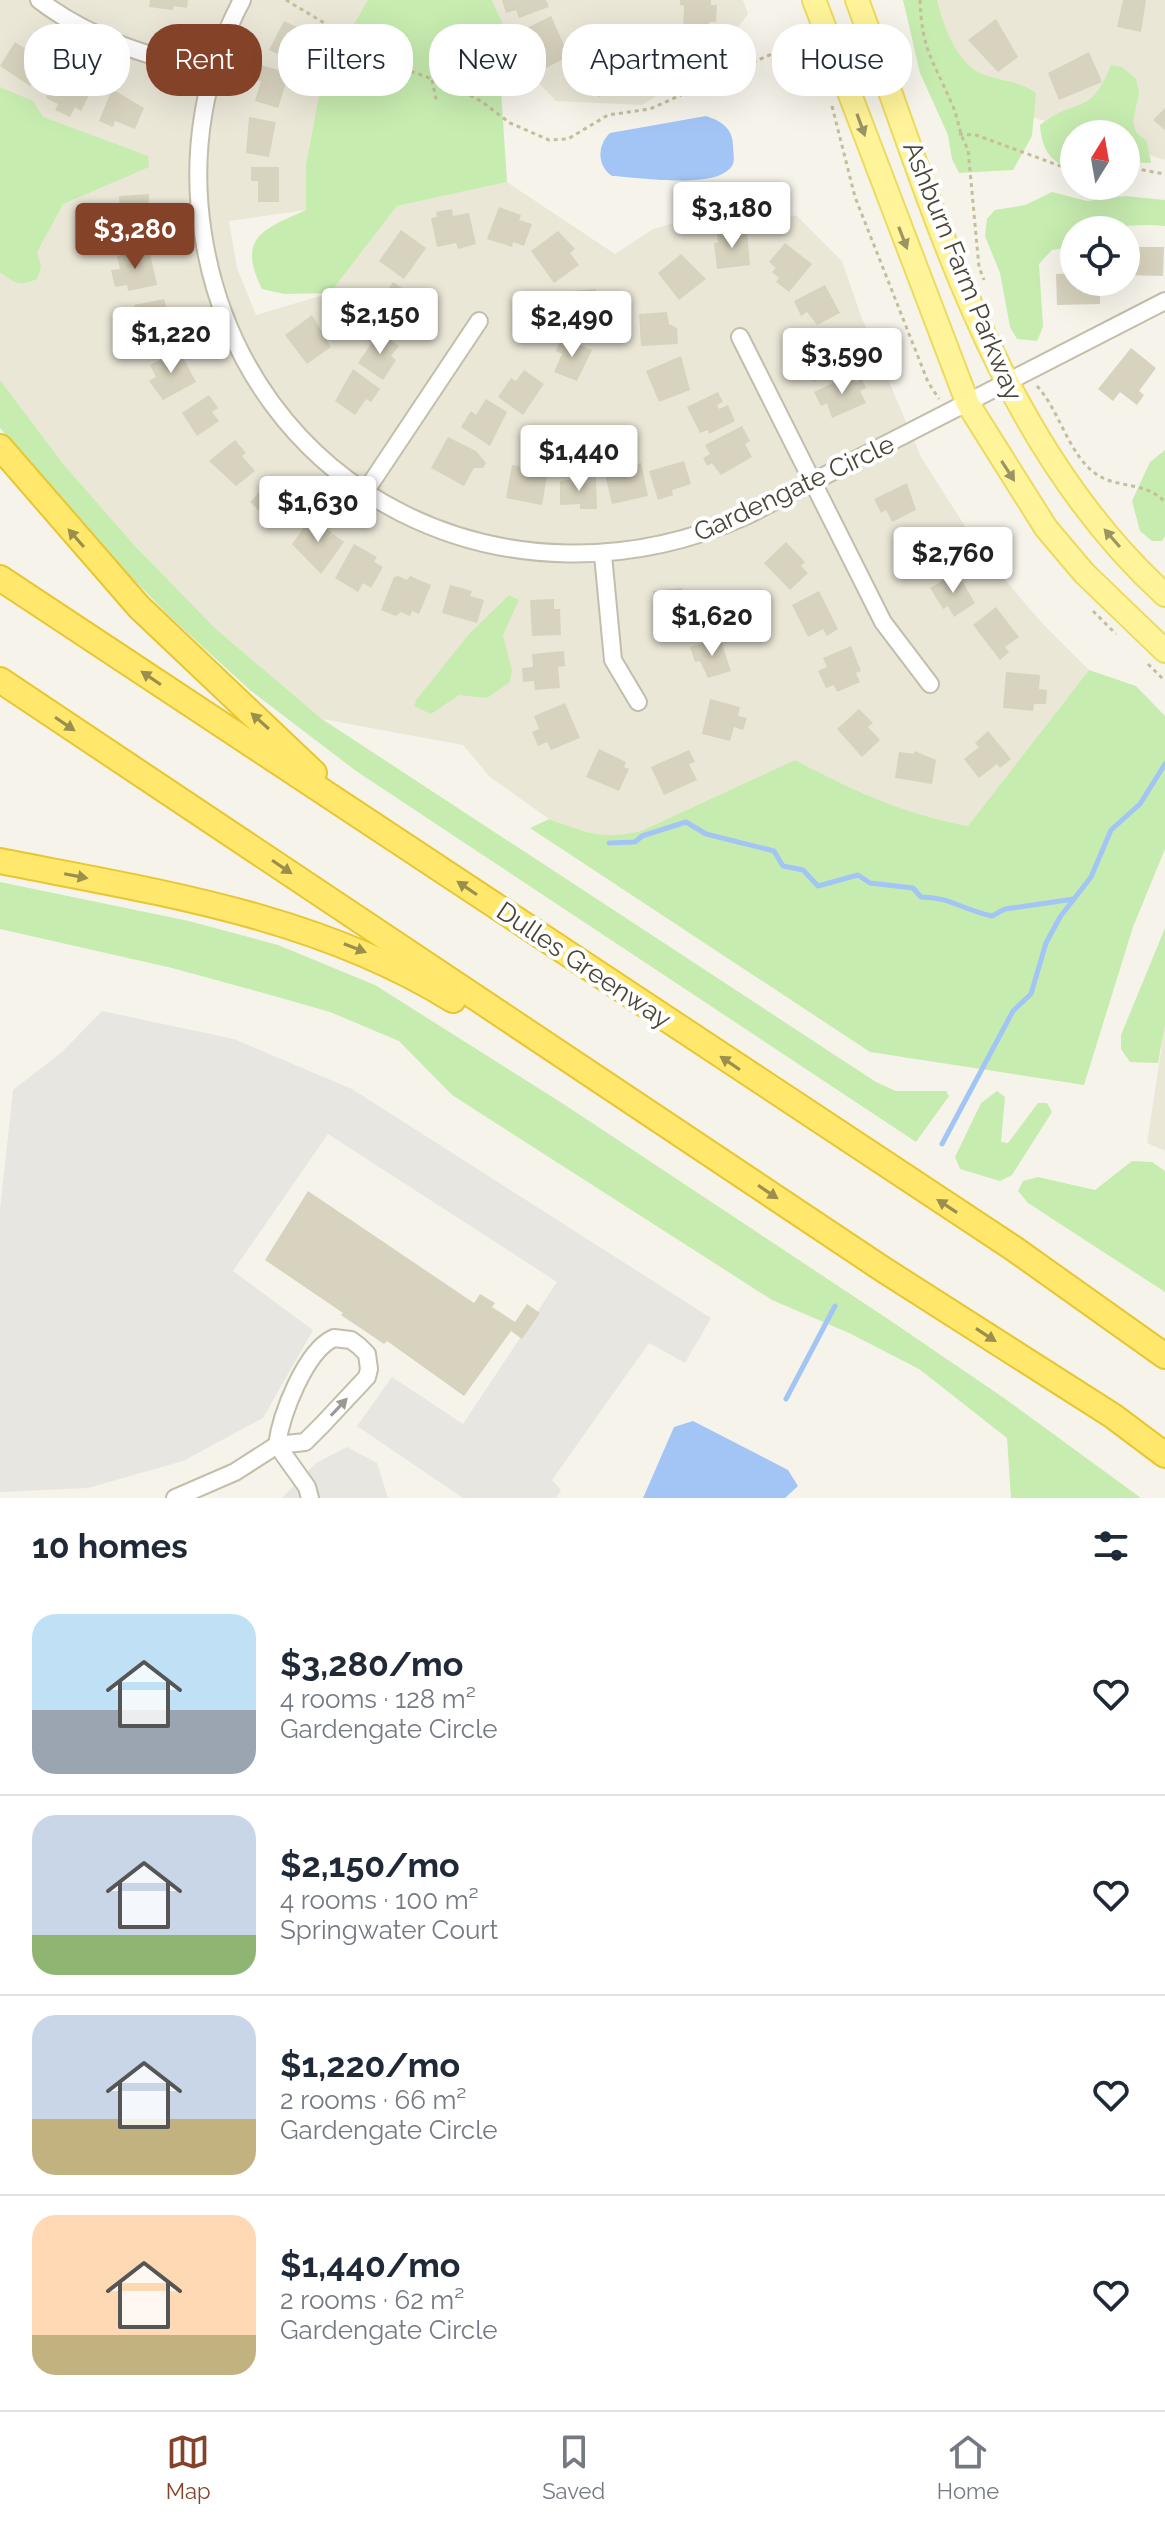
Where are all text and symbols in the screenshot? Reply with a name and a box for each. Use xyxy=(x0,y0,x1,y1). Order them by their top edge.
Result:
chip: Buy xyxy=(24,24,130,96)
chip: Rent xyxy=(146,24,262,96)
chip: Filters xyxy=(278,24,413,96)
chip: New xyxy=(429,24,546,96)
chip: Apartment xyxy=(562,24,756,96)
chip: House xyxy=(772,24,912,96)
one-way arrow xyxy=(855,113,868,137)
north arrow xyxy=(1060,120,1140,200)
map controls xyxy=(1060,120,1140,296)
street label: Ashburn Farm Parkway xyxy=(897,137,1029,405)
pin: $3,180 xyxy=(667,182,797,250)
text: $3,180 xyxy=(691,193,773,223)
pin: $3,280 xyxy=(70,203,200,271)
text: $3,280 xyxy=(93,214,177,244)
button: locate xyxy=(1060,216,1140,296)
one-way arrow xyxy=(897,226,910,250)
pin: $2,150 xyxy=(315,288,445,356)
pin: $2,490 xyxy=(507,291,637,359)
text: $2,150 xyxy=(340,299,420,329)
text: $2,490 xyxy=(530,302,614,332)
pin: $1,220 xyxy=(106,307,236,375)
text: $1,220 xyxy=(131,318,211,348)
pin: $3,590 xyxy=(777,328,907,396)
text: $3,590 xyxy=(801,339,883,369)
pin: $1,440 xyxy=(514,425,644,493)
street label: Gardengate Circle xyxy=(689,428,899,548)
text: $1,440 xyxy=(538,436,620,466)
one-way arrow xyxy=(1000,461,1015,482)
pin: $1,630 xyxy=(253,476,383,544)
text: $1,630 xyxy=(277,487,359,517)
pin: $2,760 xyxy=(888,527,1018,595)
one-way arrow xyxy=(68,528,85,548)
one-way arrow xyxy=(1104,529,1121,549)
text: $2,760 xyxy=(912,538,995,568)
pin: $1,620 xyxy=(647,590,777,658)
text: $1,620 xyxy=(671,601,753,631)
one-way arrow xyxy=(140,671,162,686)
one-way arrow xyxy=(250,713,270,730)
one-way arrow xyxy=(54,716,75,731)
one-way arrow xyxy=(271,860,292,875)
one-way arrow xyxy=(64,870,89,883)
one-way arrow xyxy=(456,881,478,896)
street label: Dulles Greenway xyxy=(491,896,677,1034)
one-way arrow xyxy=(343,942,367,955)
one-way arrow xyxy=(720,1055,741,1070)
one-way arrow xyxy=(758,1184,779,1199)
one-way arrow xyxy=(936,1200,958,1214)
one-way arrow xyxy=(975,1327,996,1342)
one-way arrow xyxy=(329,1398,347,1417)
icon: filters xyxy=(1089,1524,1133,1568)
text: 10 homes xyxy=(32,1526,188,1566)
text: $3,280/mo xyxy=(280,1644,463,1684)
icon: home xyxy=(96,1646,192,1742)
icon: heart xyxy=(1089,1672,1133,1716)
text: 4 rooms · 128 m² xyxy=(280,1684,476,1714)
text: Gardengate Circle xyxy=(280,1714,497,1744)
text: $2,150/mo xyxy=(280,1845,460,1885)
icon: home xyxy=(96,1847,192,1943)
icon: heart xyxy=(1089,1873,1133,1917)
text: 4 rooms · 100 m² xyxy=(280,1885,479,1915)
text: Springwater Court xyxy=(280,1915,498,1945)
text: $1,220/mo xyxy=(280,2045,460,2085)
icon: home xyxy=(96,2047,192,2143)
icon: heart xyxy=(1089,2073,1133,2117)
text: 2 rooms · 66 m² xyxy=(280,2085,466,2115)
text: Gardengate Circle xyxy=(280,2115,497,2145)
text: $1,440/mo xyxy=(280,2245,460,2285)
icon: home xyxy=(96,2247,192,2343)
icon: heart xyxy=(1089,2273,1133,2317)
text: 2 rooms · 62 m² xyxy=(280,2285,464,2315)
text: Gardengate Circle xyxy=(280,2315,497,2345)
tab: Map xyxy=(166,2430,211,2504)
tab: Saved xyxy=(542,2430,605,2504)
tab: Home xyxy=(937,2430,999,2504)

